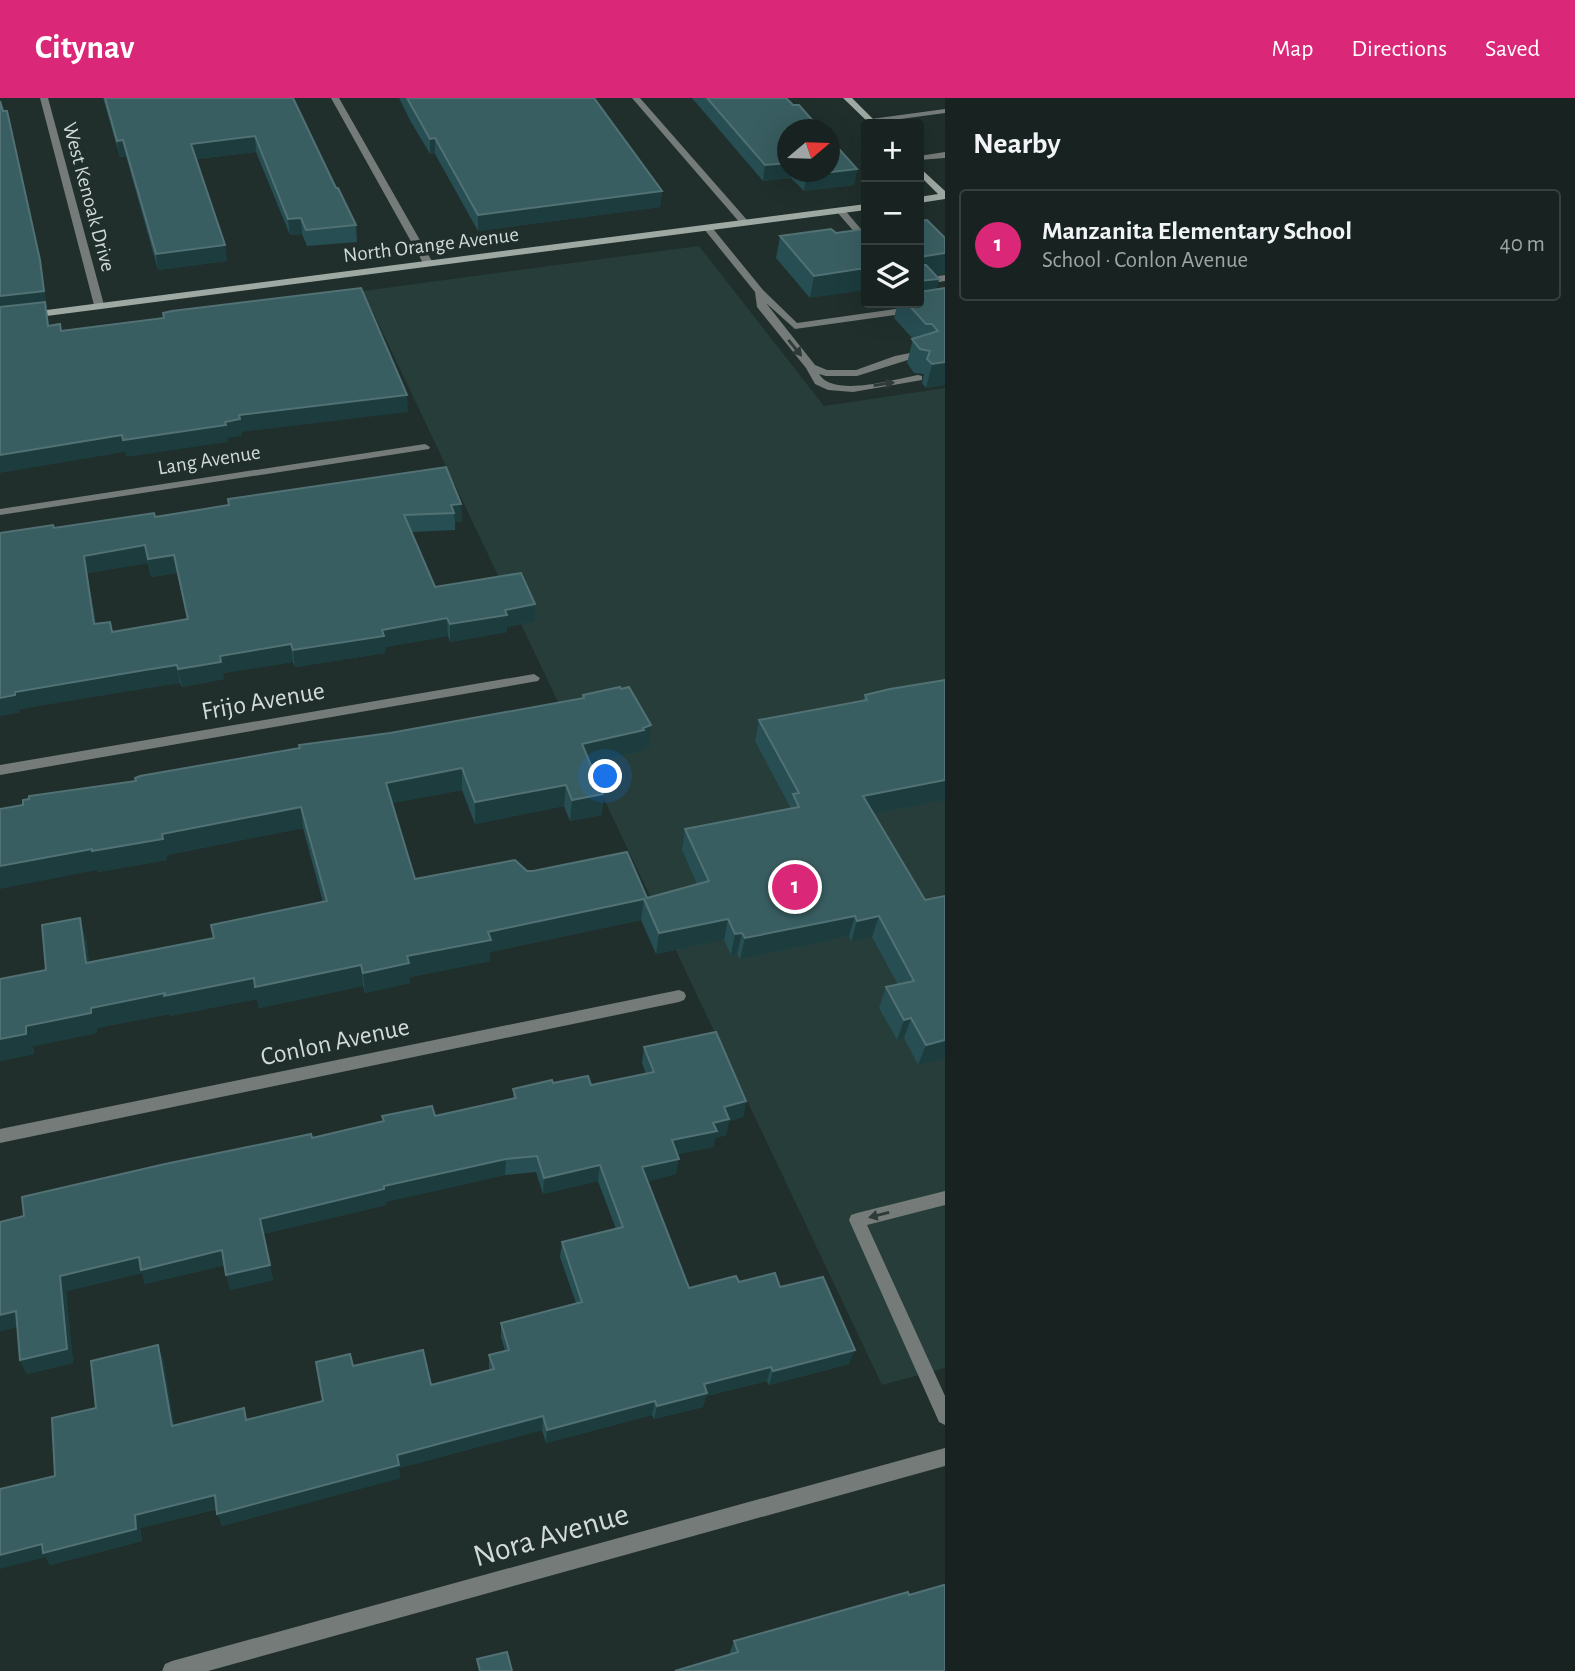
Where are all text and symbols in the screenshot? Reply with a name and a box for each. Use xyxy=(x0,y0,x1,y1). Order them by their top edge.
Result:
text: Citynav xyxy=(35,32,134,65)
text: Map xyxy=(1271,37,1313,61)
text: Directions xyxy=(1351,37,1447,61)
text: Saved xyxy=(1485,37,1540,61)
north arrow xyxy=(777,119,840,182)
map controls xyxy=(861,119,924,308)
button: + xyxy=(861,119,924,182)
street label: West Kenoak Drive xyxy=(59,120,119,274)
text: Nearby xyxy=(973,129,1061,159)
button: − xyxy=(861,182,924,245)
text: Manzanita Elementary School xyxy=(1042,218,1352,244)
street label: North Orange Avenue xyxy=(342,224,520,266)
text: 1 xyxy=(994,233,1002,256)
text: 40 m xyxy=(1500,233,1545,256)
button: layers xyxy=(861,245,924,308)
text: School · Conlon Avenue xyxy=(1042,249,1248,272)
one-way arrow xyxy=(787,340,802,357)
one-way arrow xyxy=(873,378,895,389)
street label: Lang Avenue xyxy=(156,441,262,479)
street label: Frijo Avenue xyxy=(199,677,327,725)
your location xyxy=(588,759,622,793)
pin: 1 xyxy=(772,861,818,913)
street label: Conlon Avenue xyxy=(258,1014,412,1070)
one-way arrow xyxy=(868,1210,890,1221)
street label: Nora Avenue xyxy=(470,1498,632,1572)

